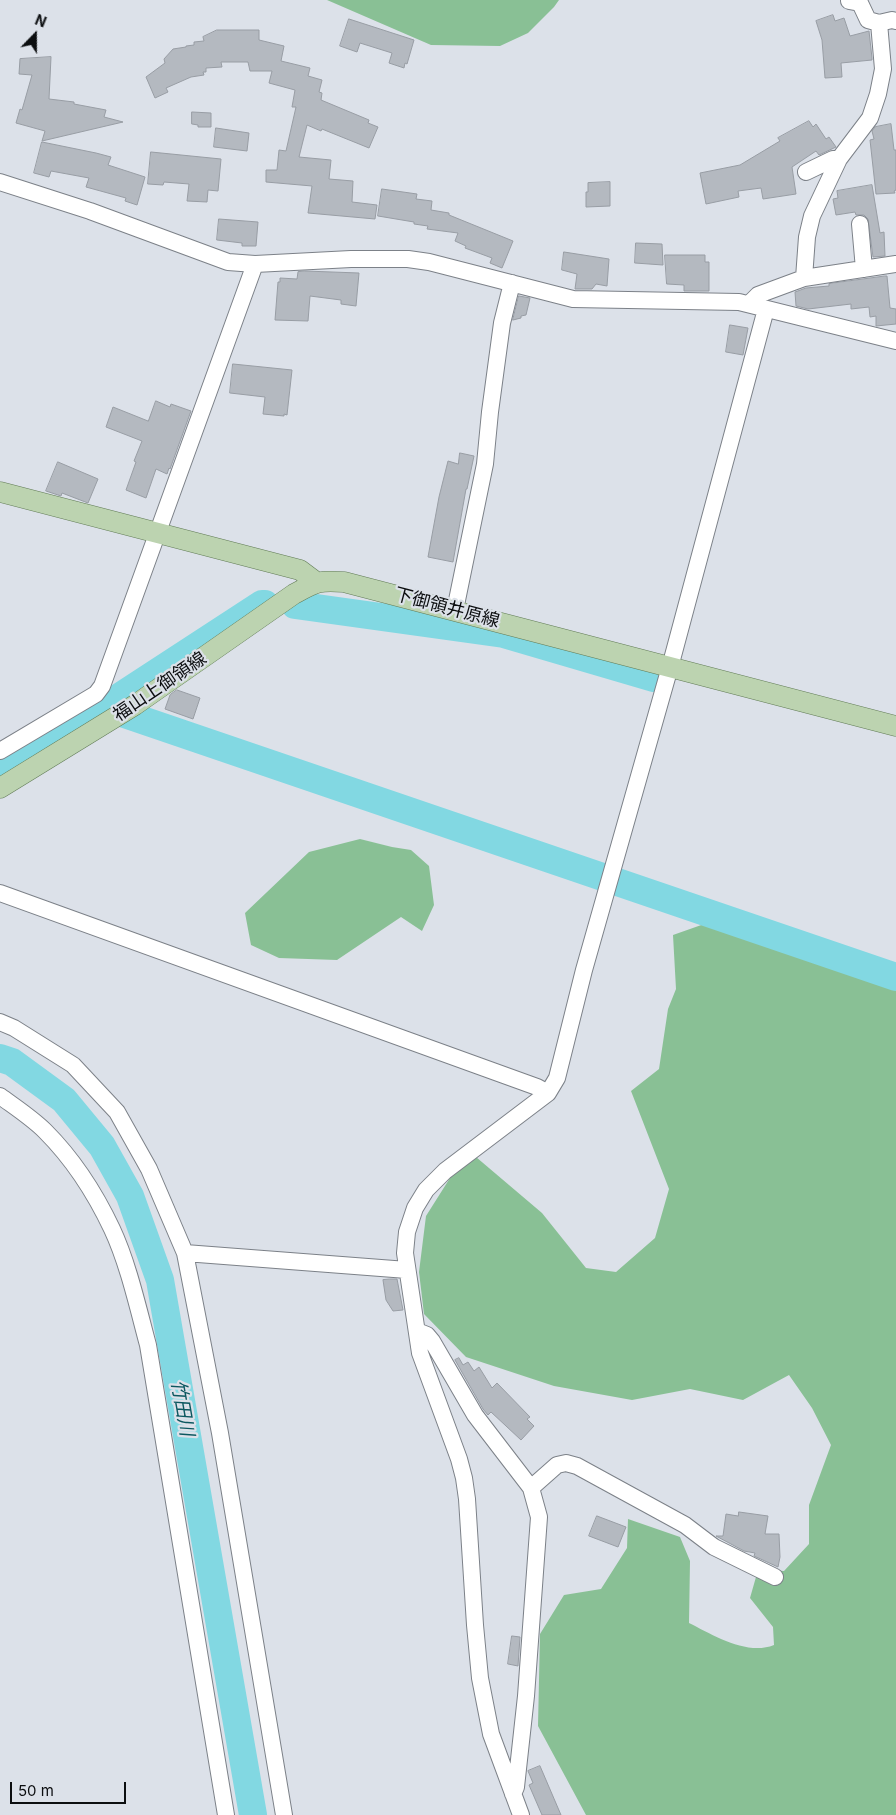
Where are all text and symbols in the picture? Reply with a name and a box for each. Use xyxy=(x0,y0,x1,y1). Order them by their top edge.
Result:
north arrow xyxy=(10,10,60,60)
text: N xyxy=(33,11,49,31)
street label: 下御領井原線 xyxy=(392,584,502,632)
street label: 福山上御領線 xyxy=(109,648,211,726)
water label: 竹田川 xyxy=(166,1378,198,1438)
scale bar xyxy=(12,1772,129,1804)
text: 50 m xyxy=(18,1781,54,1800)

